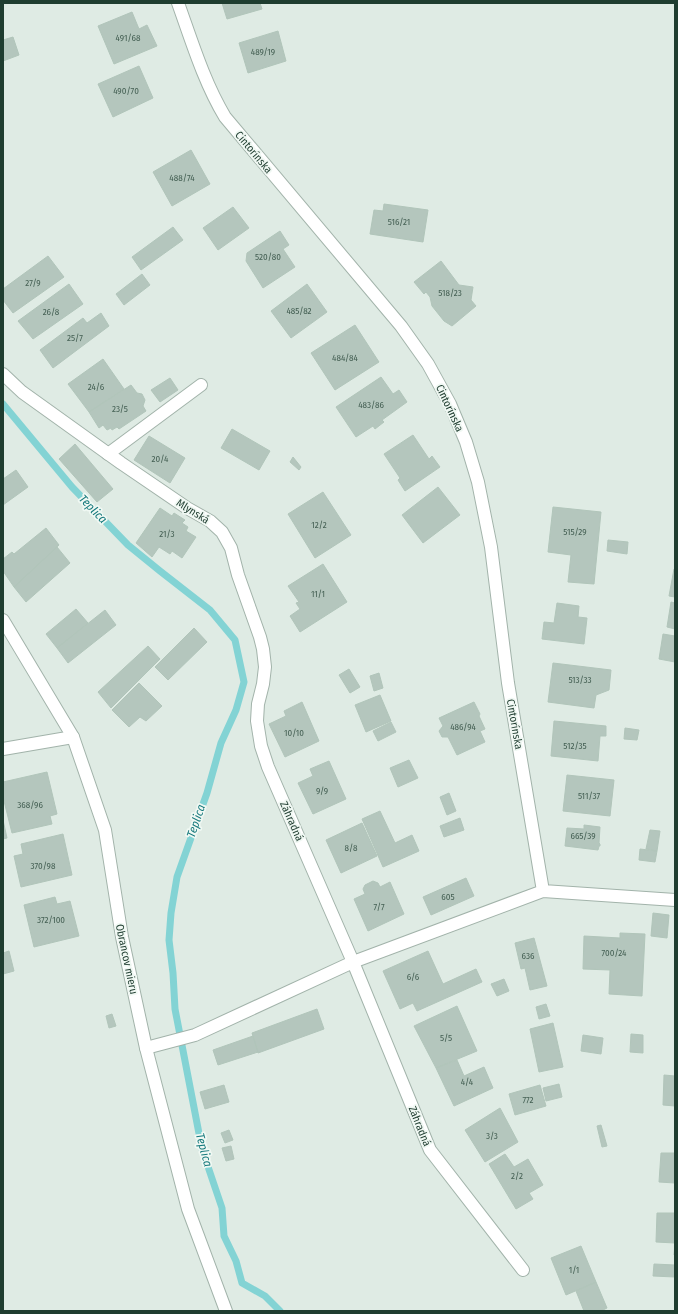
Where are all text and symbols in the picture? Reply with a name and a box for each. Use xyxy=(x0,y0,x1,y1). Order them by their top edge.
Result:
house number: 491/68 xyxy=(116,33,141,43)
house number: 489/19 xyxy=(251,47,275,57)
house number: 490/70 xyxy=(113,86,139,96)
street label: Cintorínska xyxy=(232,129,275,176)
house number: 488/74 xyxy=(169,173,195,183)
house number: 516/21 xyxy=(388,217,410,227)
house number: 520/80 xyxy=(255,252,281,262)
house number: 27/9 xyxy=(25,278,41,288)
house number: 518/23 xyxy=(438,288,462,298)
house number: 485/82 xyxy=(286,306,312,316)
house number: 26/8 xyxy=(43,307,60,317)
house number: 25/7 xyxy=(67,333,83,343)
house number: 484/84 xyxy=(332,353,359,363)
house number: 24/6 xyxy=(88,382,105,392)
street label: Cintorínska xyxy=(433,382,466,434)
house number: 483/86 xyxy=(358,400,384,410)
house number: 23/5 xyxy=(112,404,128,414)
house number: 20/4 xyxy=(152,454,169,464)
water label: Teplica xyxy=(76,492,110,526)
street label: Mlynská xyxy=(174,496,212,527)
house number: 12/2 xyxy=(311,520,327,530)
house number: 515/29 xyxy=(563,527,587,537)
house number: 21/3 xyxy=(159,529,175,539)
house number: 11/1 xyxy=(311,589,325,599)
house number: 513/33 xyxy=(568,675,592,685)
street label: Cintorínska xyxy=(504,698,525,750)
house number: 486/94 xyxy=(450,722,476,732)
house number: 10/10 xyxy=(284,728,304,738)
house number: 512/35 xyxy=(563,741,587,751)
house number: 9/9 xyxy=(316,786,328,796)
house number: 511/37 xyxy=(578,791,600,801)
street label: Záhradná xyxy=(277,799,306,843)
house number: 368/96 xyxy=(17,800,43,810)
water label: Teplica xyxy=(184,803,208,839)
house number: 665/39 xyxy=(570,831,596,841)
house number: 8/8 xyxy=(345,843,358,853)
house number: 370/98 xyxy=(31,861,56,871)
house number: 605 xyxy=(441,892,455,902)
house number: 7/7 xyxy=(373,902,385,912)
house number: 372/100 xyxy=(37,915,65,925)
street label: Obrancov mieru xyxy=(113,923,140,995)
house number: 700/24 xyxy=(602,948,627,958)
house number: 636 xyxy=(522,951,535,961)
house number: 6/6 xyxy=(407,972,420,982)
house number: 5/5 xyxy=(440,1033,452,1043)
house number: 4/4 xyxy=(461,1077,474,1087)
house number: 772 xyxy=(522,1095,534,1105)
street label: Záhradná xyxy=(406,1104,433,1148)
house number: 3/3 xyxy=(486,1131,498,1141)
water label: Teplica xyxy=(193,1132,215,1168)
house number: 2/2 xyxy=(511,1171,523,1181)
house number: 1/1 xyxy=(569,1265,579,1275)

